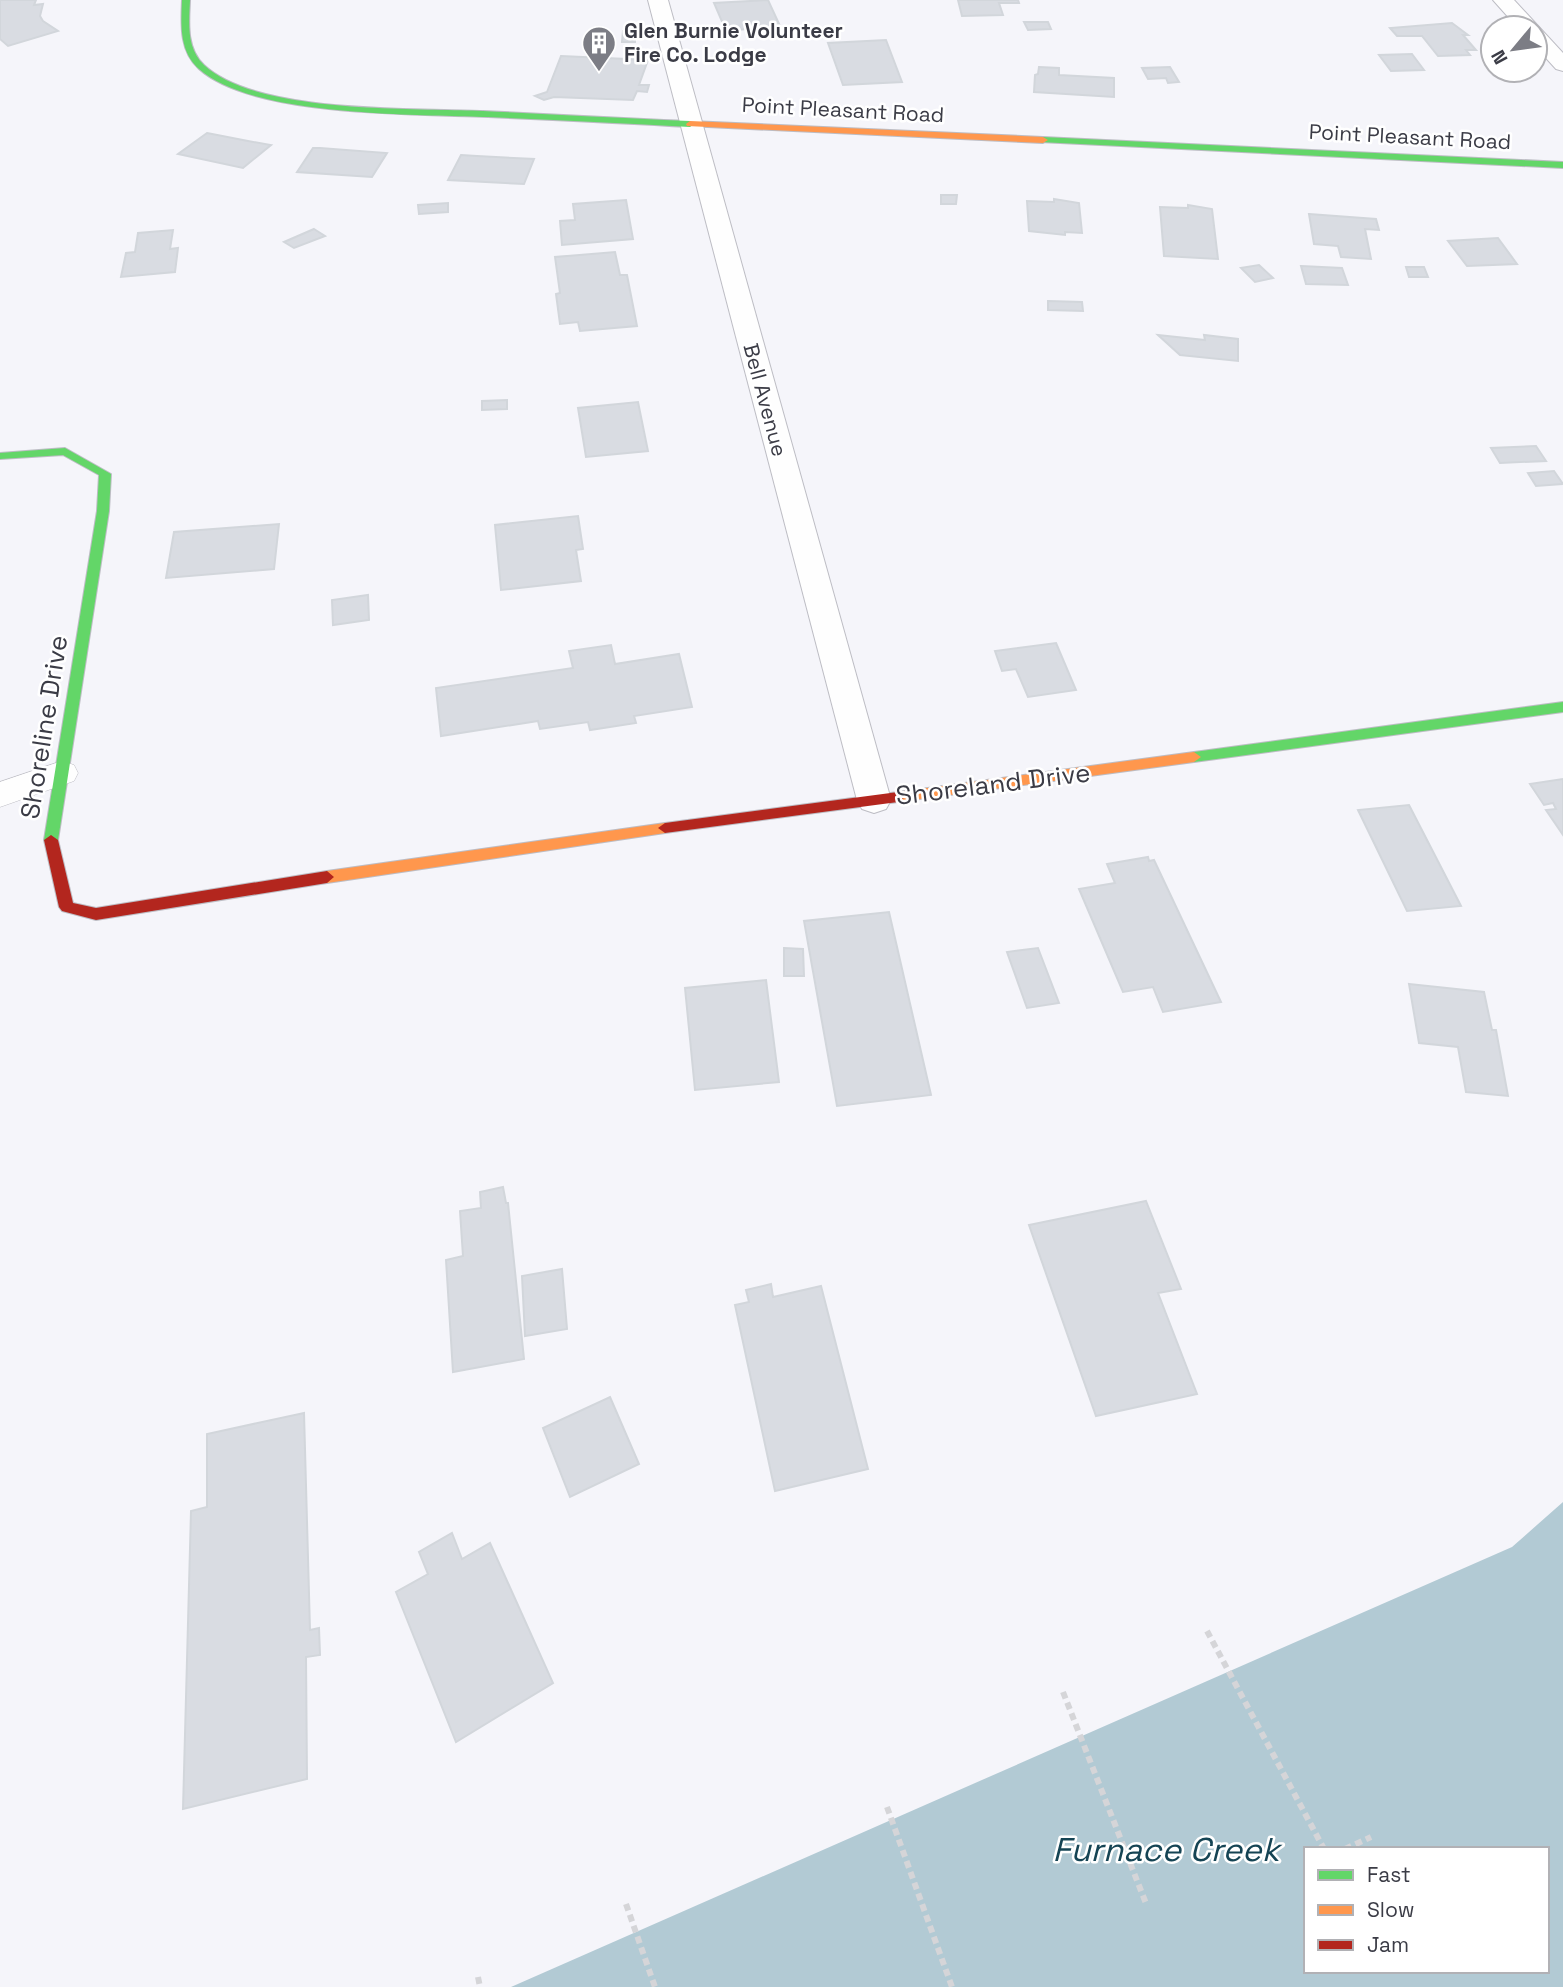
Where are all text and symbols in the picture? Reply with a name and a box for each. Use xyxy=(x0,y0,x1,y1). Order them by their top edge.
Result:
north arrow xyxy=(1479,14,1549,84)
place label: Glen Burnie Volunteer Fire Co. Lodge xyxy=(624,17,843,68)
building icon: Glen Burnie Volunteer Fire Co. Lodge xyxy=(580,24,618,73)
text: N xyxy=(1486,45,1514,69)
street label: Point Pleasant Road xyxy=(741,91,945,128)
street label: Point Pleasant Road xyxy=(1308,118,1512,155)
street label: Bell Avenue xyxy=(737,340,794,459)
street label: Shoreline Drive xyxy=(13,633,75,821)
street label: Shoreland Drive xyxy=(894,755,1092,813)
water label: Furnace Creek xyxy=(1053,1829,1283,1871)
legend xyxy=(1304,1847,1549,1973)
text: Fast xyxy=(1367,1861,1411,1888)
text: Slow xyxy=(1367,1896,1415,1923)
text: Jam xyxy=(1367,1931,1409,1958)

